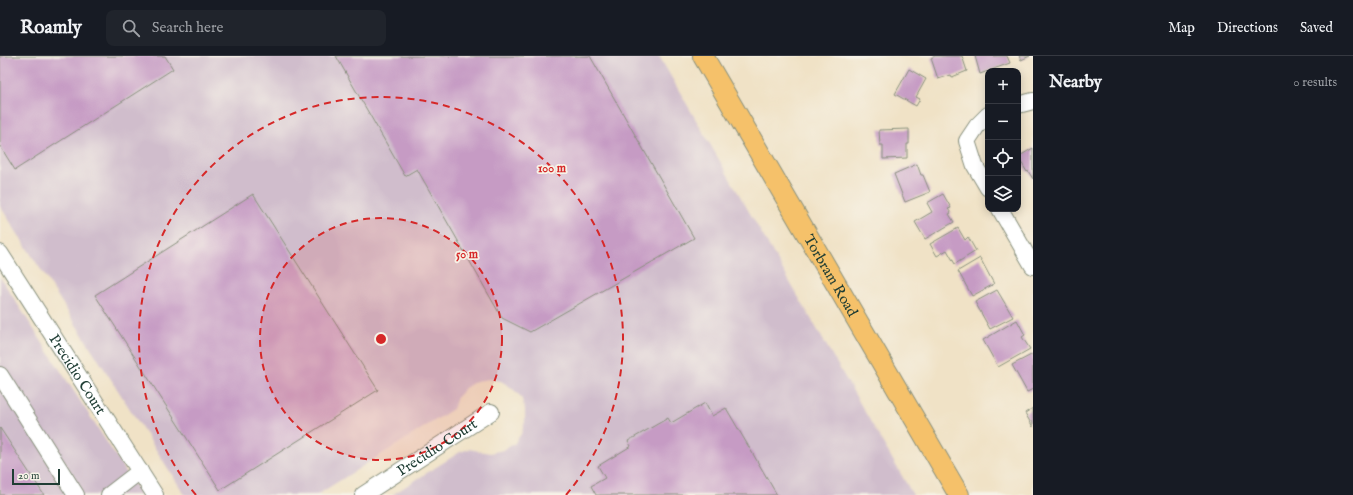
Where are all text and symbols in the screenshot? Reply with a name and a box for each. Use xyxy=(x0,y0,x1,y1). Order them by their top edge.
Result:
search box xyxy=(106,10,386,46)
text: Roamly xyxy=(20,16,82,40)
icon: search xyxy=(120,17,142,39)
text: Search here xyxy=(152,18,223,37)
text: Map xyxy=(1168,19,1195,37)
text: Directions xyxy=(1217,19,1278,37)
text: Saved xyxy=(1300,19,1333,37)
map controls xyxy=(985,68,1021,212)
button: + xyxy=(985,68,1021,104)
text: Nearby xyxy=(1049,72,1102,93)
text: 0 results xyxy=(1293,74,1337,91)
button: − xyxy=(985,104,1021,140)
button: locate xyxy=(985,140,1021,176)
text: 100 m xyxy=(538,161,567,176)
button: layers xyxy=(985,176,1021,212)
street label: Torbram Road xyxy=(799,231,862,321)
text: 50 m xyxy=(456,247,479,262)
street label: Precidio Court xyxy=(44,331,110,418)
centre of rings xyxy=(374,332,388,346)
street label: Precidio Court xyxy=(393,415,481,481)
scale bar xyxy=(12,467,60,486)
text: 20 m xyxy=(18,469,39,483)

